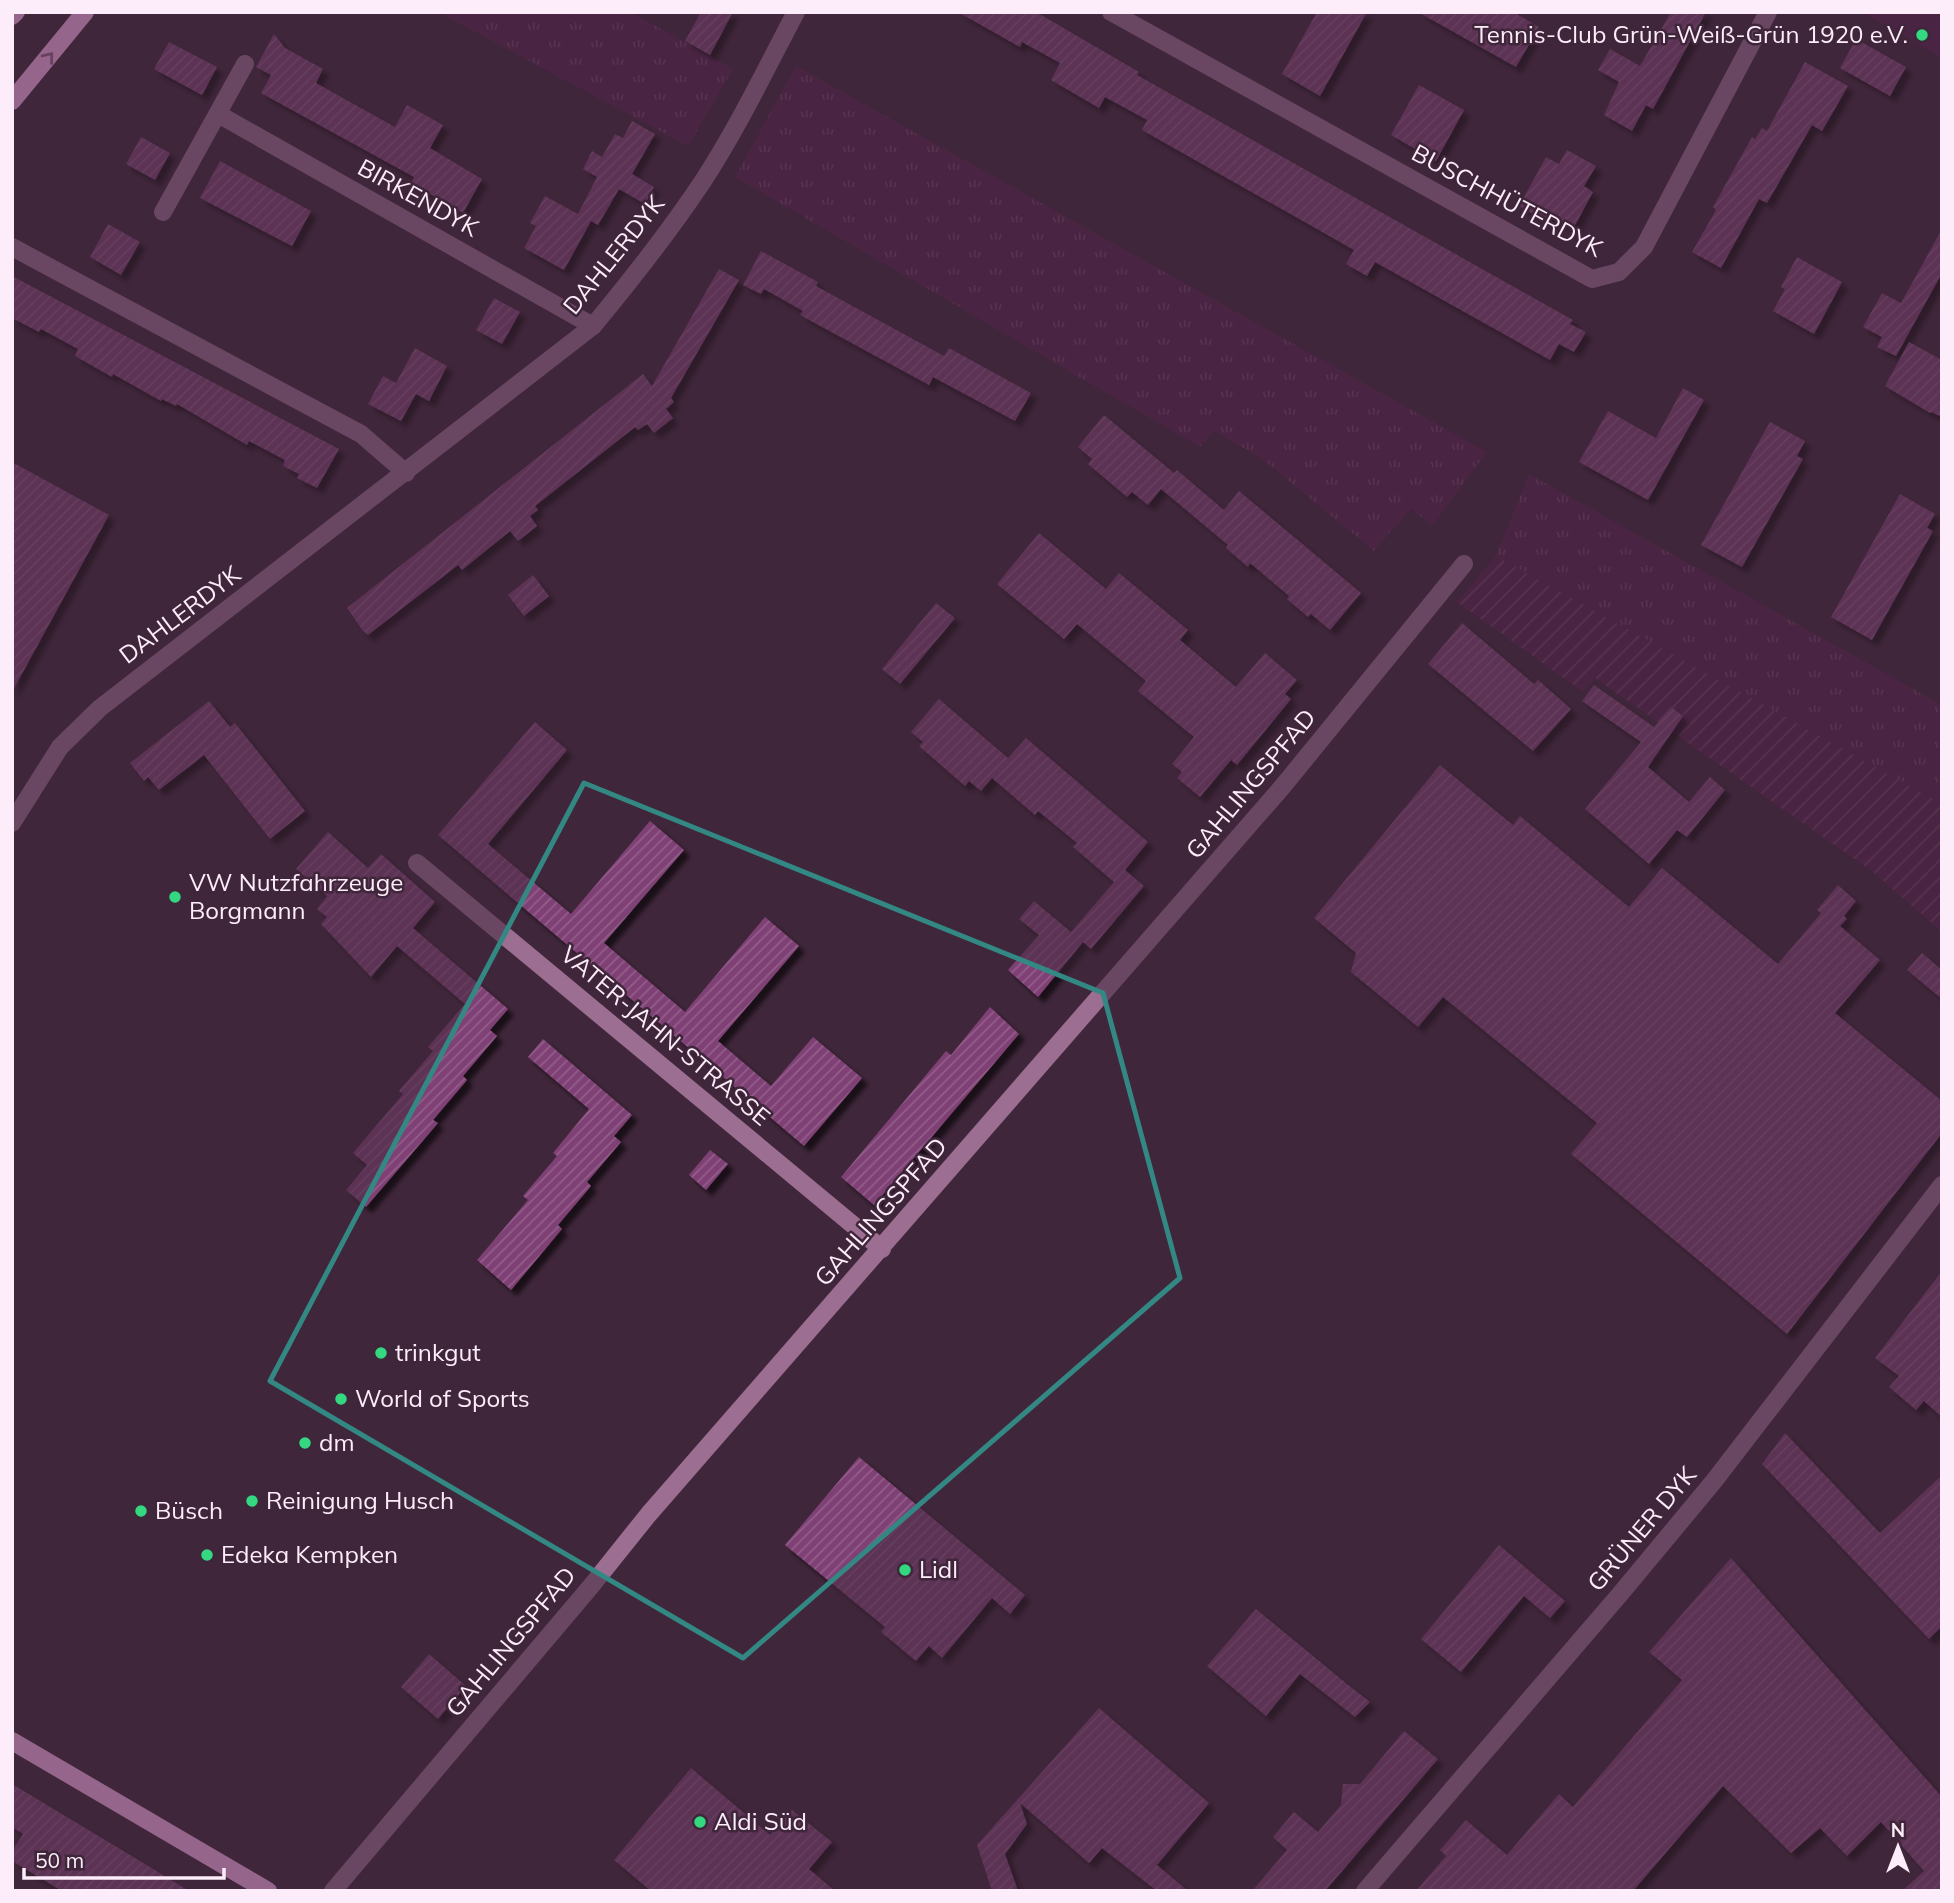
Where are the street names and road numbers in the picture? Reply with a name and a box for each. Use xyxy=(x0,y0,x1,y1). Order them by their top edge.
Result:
street label: BUSCHHÜTERDYK xyxy=(1407,137,1609,263)
street label: BIRKENDYK xyxy=(353,152,485,243)
street label: DAHLERDYK xyxy=(556,188,671,320)
street label: DAHLERDYK xyxy=(113,558,247,670)
street label: GAHLINGSPFAD xyxy=(1179,702,1322,864)
street label: VATER-JAHN-STRASSE xyxy=(555,939,777,1132)
street label: GAHLINGSPFAD xyxy=(808,1131,953,1292)
street label: GRÜNER DYK xyxy=(1580,1459,1703,1597)
street label: GAHLINGSPFAD xyxy=(439,1560,582,1722)

